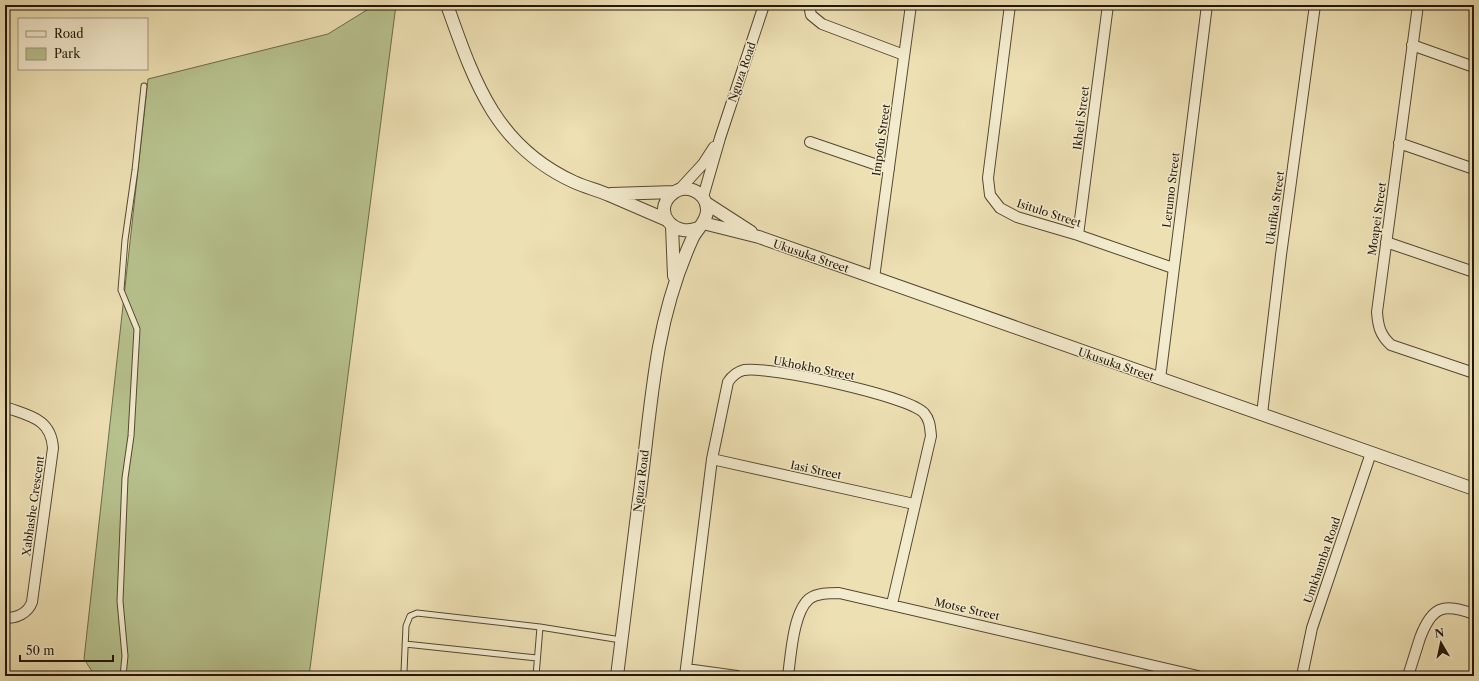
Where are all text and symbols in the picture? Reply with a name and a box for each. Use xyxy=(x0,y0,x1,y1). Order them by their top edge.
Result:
legend xyxy=(18,18,148,70)
text: Road xyxy=(54,26,84,41)
street label: Nguza Road xyxy=(725,40,759,104)
text: Park xyxy=(54,46,81,61)
street label: Ikheli Street xyxy=(1070,85,1092,151)
street label: Impofu Street xyxy=(869,103,893,177)
street label: Lerumo Street xyxy=(1159,151,1183,229)
street label: Ukufika Street xyxy=(1263,170,1287,246)
street label: Moapei Street xyxy=(1365,181,1389,257)
street label: Isitulo Street xyxy=(1015,196,1083,230)
street label: Ukusuka Street xyxy=(771,237,851,276)
street label: Ukusuka Street xyxy=(1076,345,1156,384)
street label: Ukhokho Street xyxy=(772,353,856,383)
street label: Nguza Road xyxy=(630,449,652,513)
street label: Xabhashe Crescent xyxy=(19,455,47,558)
street label: Iasi Street xyxy=(789,458,843,482)
street label: Umkhamba Road xyxy=(1301,515,1343,605)
street label: Motse Street xyxy=(933,595,1001,623)
north arrow xyxy=(1421,623,1461,663)
text: N xyxy=(1434,625,1446,641)
scale bar xyxy=(20,637,113,663)
text: 50 m xyxy=(26,643,55,658)

